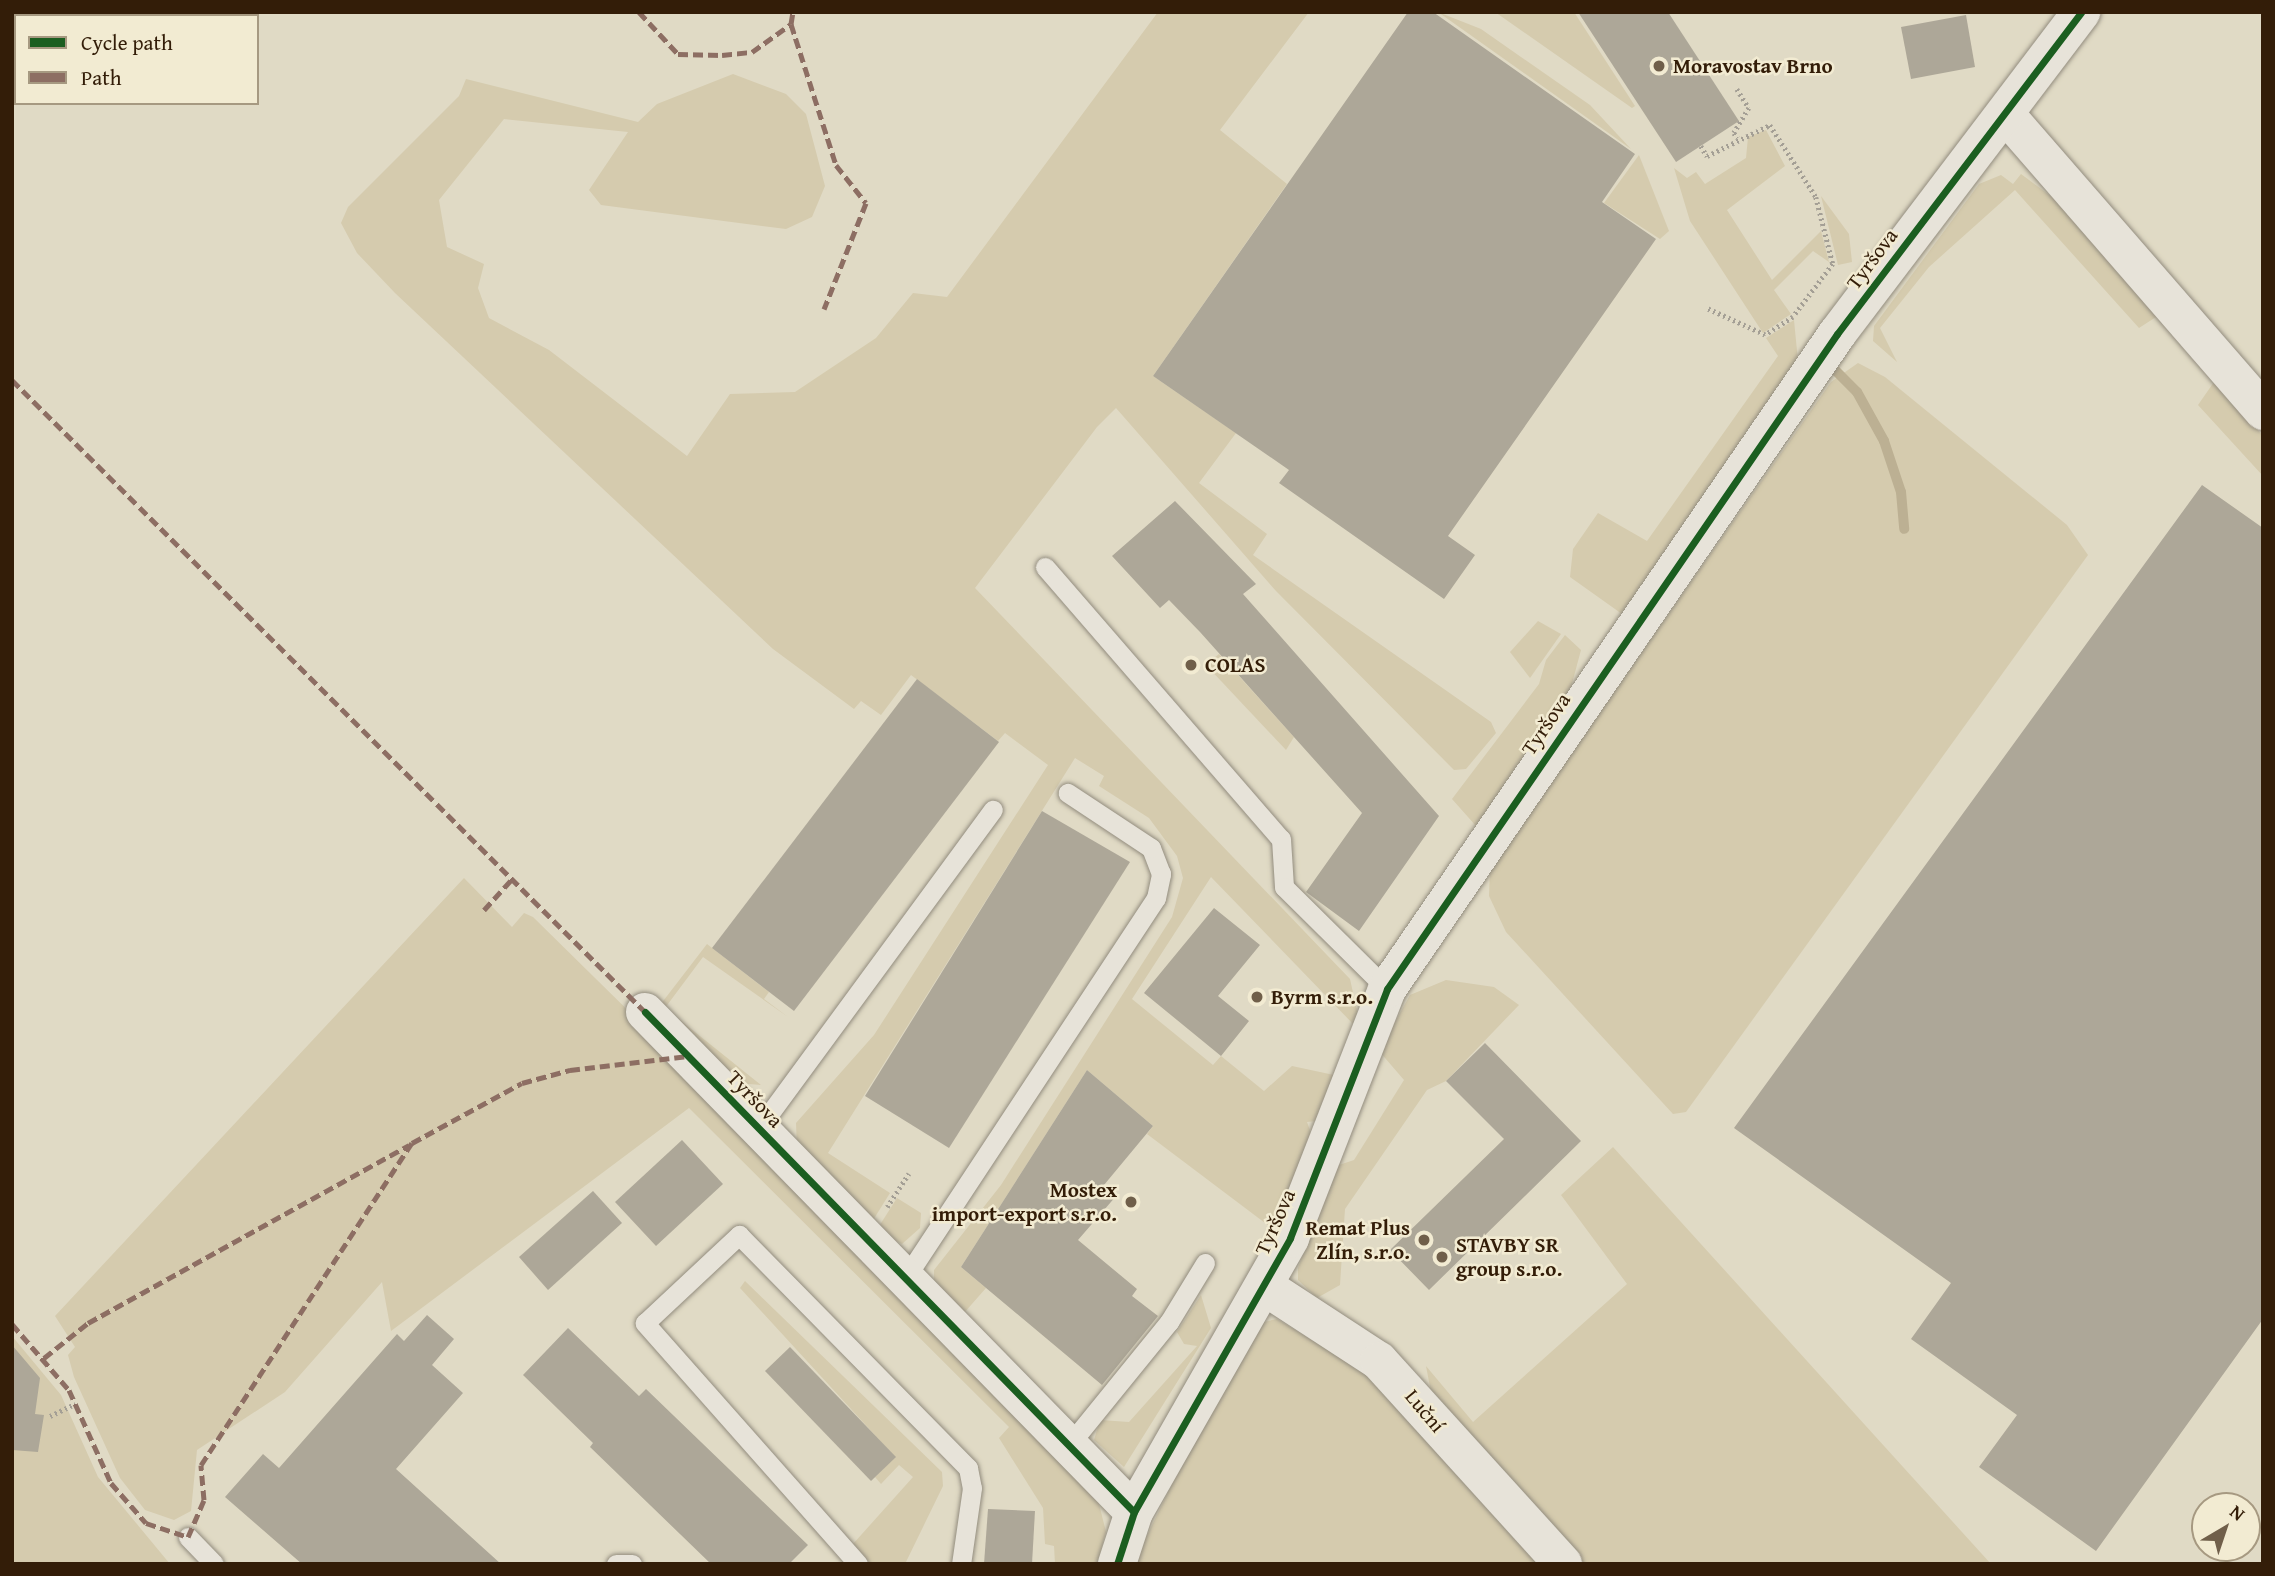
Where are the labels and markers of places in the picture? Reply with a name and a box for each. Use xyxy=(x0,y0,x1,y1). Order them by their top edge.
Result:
place label: Moravostav Brno xyxy=(1673,53,1833,79)
marker: Moravostav Brno xyxy=(1651,58,1667,74)
place label: COLAS xyxy=(1205,652,1265,678)
marker: COLAS xyxy=(1183,657,1199,673)
place label: Byrm s.r.o. xyxy=(1271,984,1373,1010)
marker: Byrm s.r.o. xyxy=(1249,989,1265,1005)
place label: Mostex import-export s.r.o. xyxy=(932,1177,1117,1227)
marker: Mostex import-export s.r.o. xyxy=(1123,1194,1139,1210)
place label: Remat Plus Zlín, s.r.o. xyxy=(1306,1215,1410,1265)
marker: Remat Plus Zlín, s.r.o. xyxy=(1416,1232,1432,1248)
place label: STAVBY SR group s.r.o. xyxy=(1456,1232,1562,1282)
marker: STAVBY SR group s.r.o. xyxy=(1434,1249,1450,1265)

